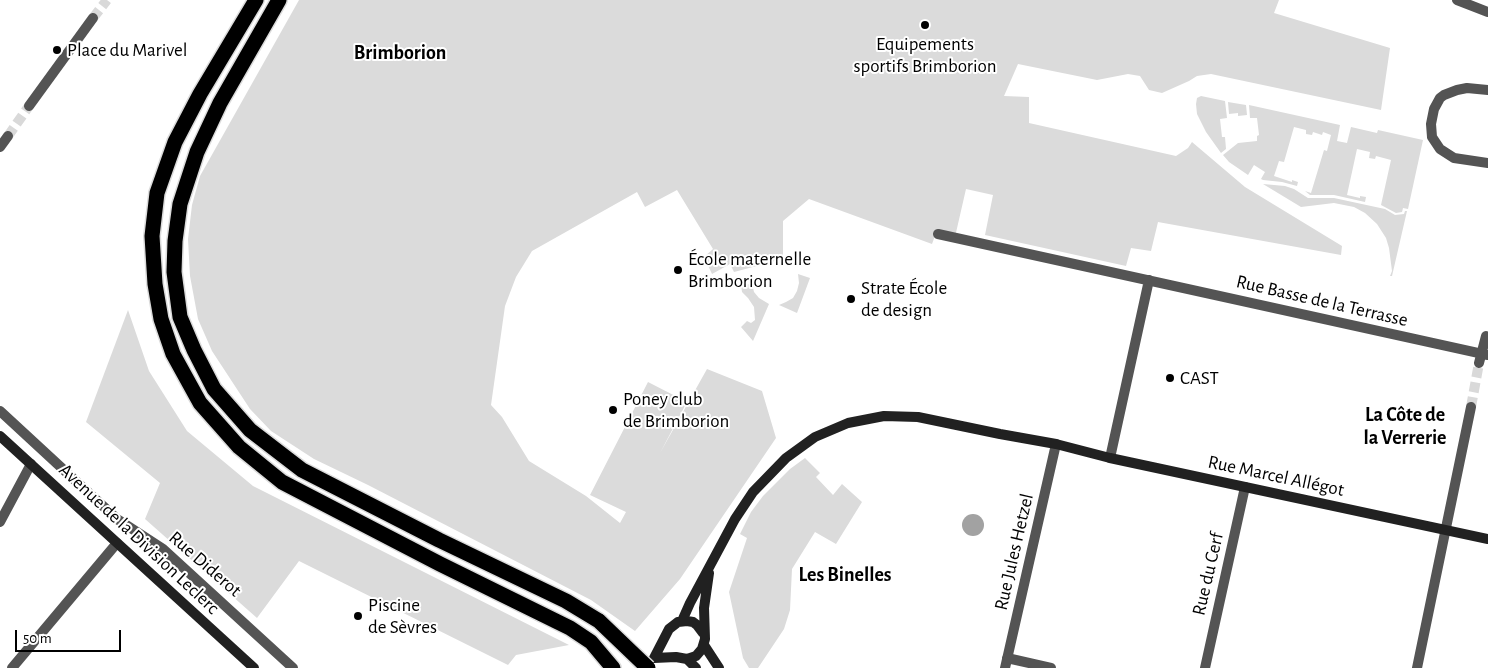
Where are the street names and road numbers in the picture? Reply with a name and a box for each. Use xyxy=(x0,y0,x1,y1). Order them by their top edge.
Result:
street label: Rue Basse de la Terrasse xyxy=(1234,270,1410,332)
street label: Rue Marcel Allégot xyxy=(1206,450,1346,502)
street label: Avenue de la Division Leclerc xyxy=(54,459,224,619)
street label: Rue Jules Hetzel xyxy=(989,491,1039,613)
street label: Rue Diderot xyxy=(164,526,246,602)
street label: Rue du Cerf xyxy=(1187,530,1229,618)

